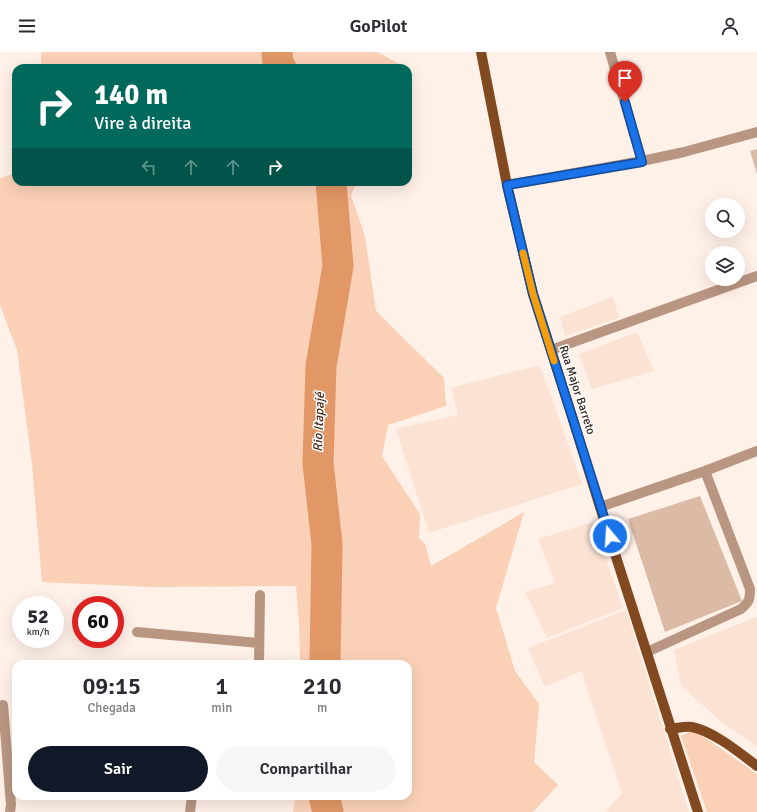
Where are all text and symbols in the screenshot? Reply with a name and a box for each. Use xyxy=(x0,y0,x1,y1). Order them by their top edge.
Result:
icon: menu xyxy=(16,15,38,37)
text: GoPilot xyxy=(350,15,407,37)
icon: person xyxy=(719,15,741,37)
pin xyxy=(608,61,642,102)
icon: arrive xyxy=(614,67,636,89)
text: 140 m xyxy=(94,78,168,112)
icon: right xyxy=(28,80,80,132)
text: Vire à direita xyxy=(94,112,191,134)
icon: left xyxy=(138,156,160,178)
icon: ahead xyxy=(180,156,202,178)
icon: ahead xyxy=(222,156,244,178)
icon: right xyxy=(264,156,286,178)
map controls xyxy=(705,198,745,286)
button: search xyxy=(705,198,745,238)
button: layers xyxy=(705,246,745,286)
street label: Rua Major Barreto xyxy=(556,343,598,437)
water label: Rio Itapajé xyxy=(310,390,328,452)
position arrow xyxy=(589,515,631,557)
speed limit sign: 60 xyxy=(72,596,124,648)
text: 52 xyxy=(27,604,49,629)
text: km/h xyxy=(27,626,49,638)
text: 09:15 xyxy=(82,671,141,701)
text: 1 xyxy=(215,671,228,701)
text: 210 xyxy=(303,671,342,701)
text: Chegada xyxy=(88,700,136,716)
text: min xyxy=(211,700,232,716)
text: m xyxy=(317,700,327,716)
button: Sair xyxy=(28,746,208,792)
button: Compartilhar xyxy=(216,746,396,792)

